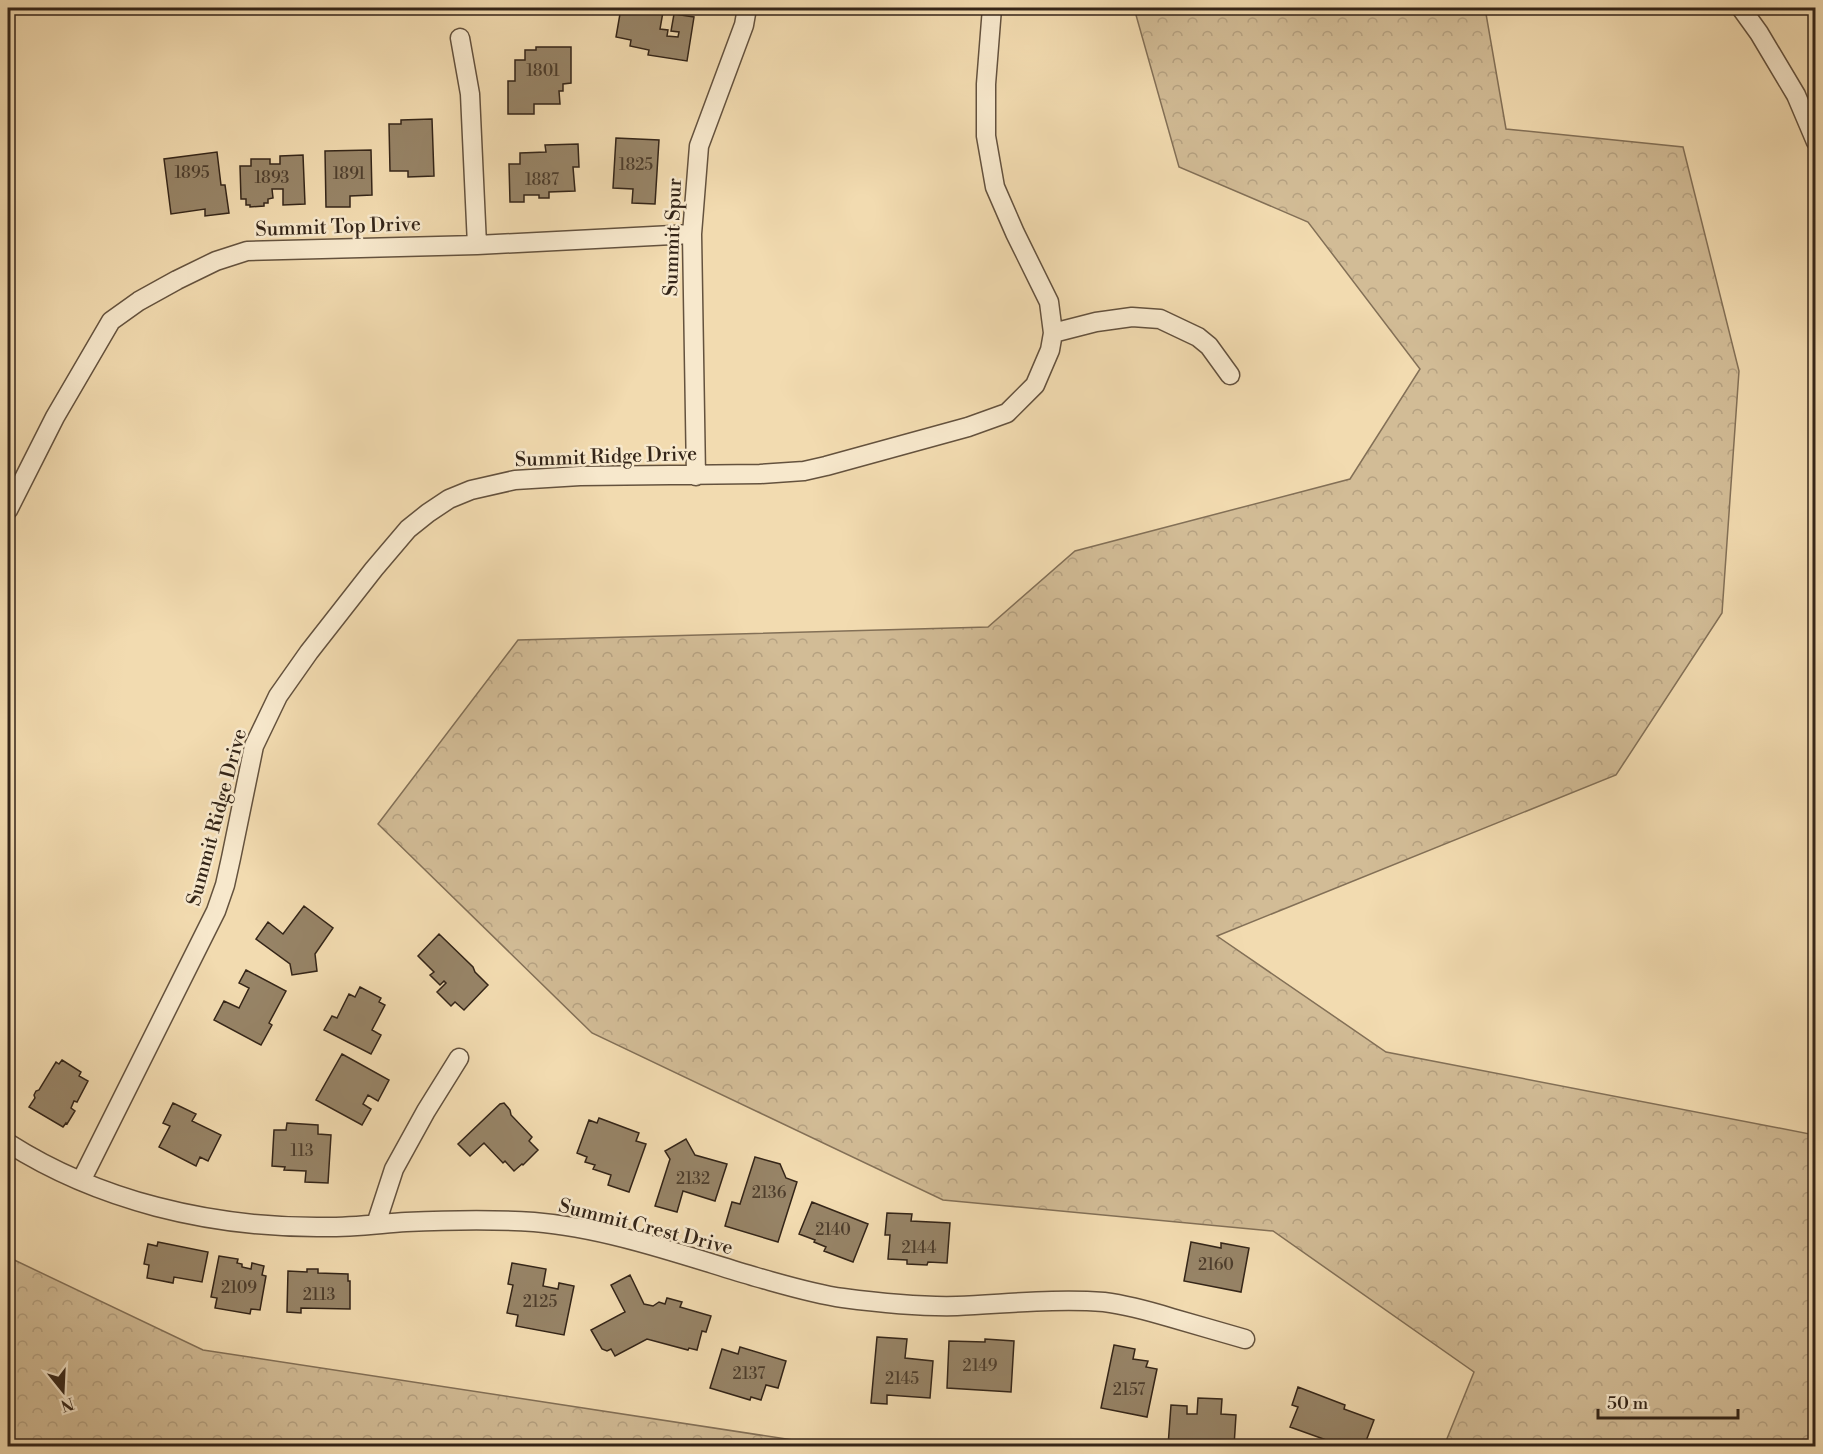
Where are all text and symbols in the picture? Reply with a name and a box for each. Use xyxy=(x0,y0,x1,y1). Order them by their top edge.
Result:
house number: 1801 xyxy=(526,61,560,81)
house number: 1825 xyxy=(619,155,653,175)
house number: 1895 xyxy=(175,163,210,183)
house number: 1891 xyxy=(333,164,365,184)
house number: 1893 xyxy=(255,168,290,188)
house number: 1887 xyxy=(525,170,559,190)
street label: Summit Spur xyxy=(659,177,688,297)
street label: Summit Top Drive xyxy=(255,212,421,243)
street label: Summit Ridge Drive xyxy=(514,442,698,473)
street label: Summit Ridge Drive xyxy=(182,726,253,909)
house number: 113 xyxy=(290,1141,314,1161)
house number: 2132 xyxy=(676,1169,710,1189)
house number: 2136 xyxy=(752,1183,787,1203)
street label: Summit Crest Drive xyxy=(556,1194,735,1261)
house number: 2140 xyxy=(815,1220,851,1240)
house number: 2144 xyxy=(902,1238,937,1258)
house number: 2160 xyxy=(1198,1255,1234,1275)
house number: 2109 xyxy=(221,1278,257,1298)
house number: 2113 xyxy=(303,1285,335,1305)
house number: 2125 xyxy=(523,1292,557,1312)
house number: 2149 xyxy=(963,1356,998,1376)
north arrow xyxy=(33,1361,93,1421)
house number: 2137 xyxy=(733,1364,765,1384)
house number: 2145 xyxy=(885,1369,919,1389)
house number: 2157 xyxy=(1113,1380,1145,1400)
scale bar xyxy=(1598,1382,1738,1420)
text: 50 m xyxy=(1607,1392,1649,1415)
text: N xyxy=(58,1393,76,1416)

